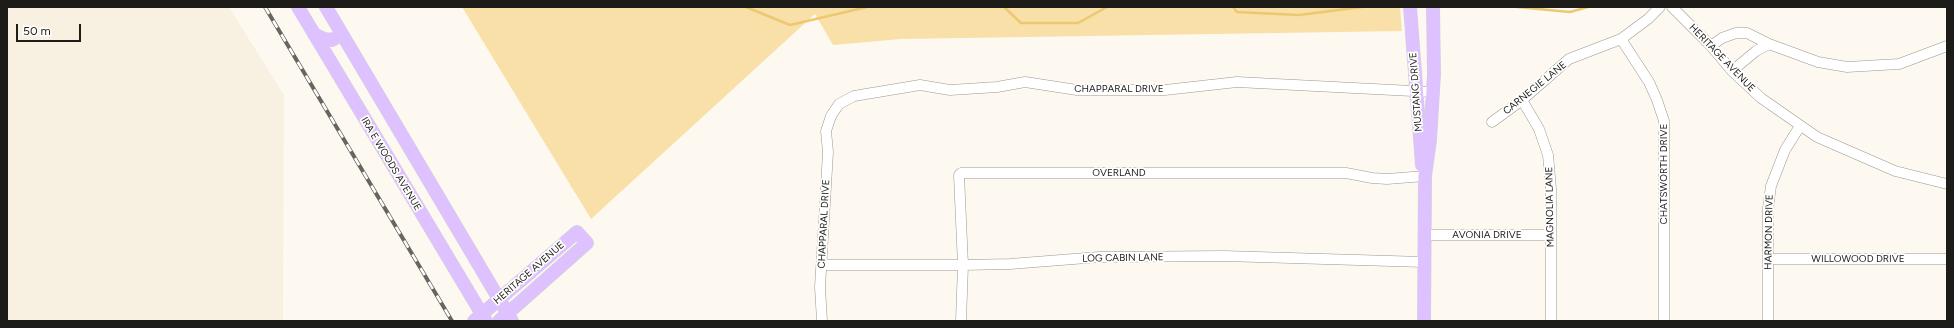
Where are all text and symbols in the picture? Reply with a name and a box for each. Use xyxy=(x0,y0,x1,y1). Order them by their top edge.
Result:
scale bar xyxy=(18,16,83,42)
street label: HERITAGE AVENUE xyxy=(1687,22,1757,94)
text: 50 m xyxy=(23,24,51,38)
street label: MUSTANG DRIVE xyxy=(1407,52,1425,132)
street label: CARNEGIE LANE xyxy=(1501,59,1569,117)
street label: CHAPPARAL DRIVE xyxy=(1074,83,1164,95)
street label: IRA E WOODS AVENUE xyxy=(358,115,424,213)
street label: CHATSWORTH DRIVE xyxy=(1658,124,1670,224)
street label: MAGNOLIA LANE xyxy=(1543,166,1557,248)
street label: OVERLAND xyxy=(1092,167,1146,179)
street label: CHAPPARAL DRIVE xyxy=(816,179,832,269)
street label: HARMON DRIVE xyxy=(1762,194,1776,270)
street label: AVONIA DRIVE xyxy=(1452,229,1522,241)
street label: HERITAGE AVENUE xyxy=(491,239,567,307)
street label: LOG CABIN LANE xyxy=(1082,251,1164,265)
street label: WILLOWOOD DRIVE xyxy=(1811,253,1905,265)

